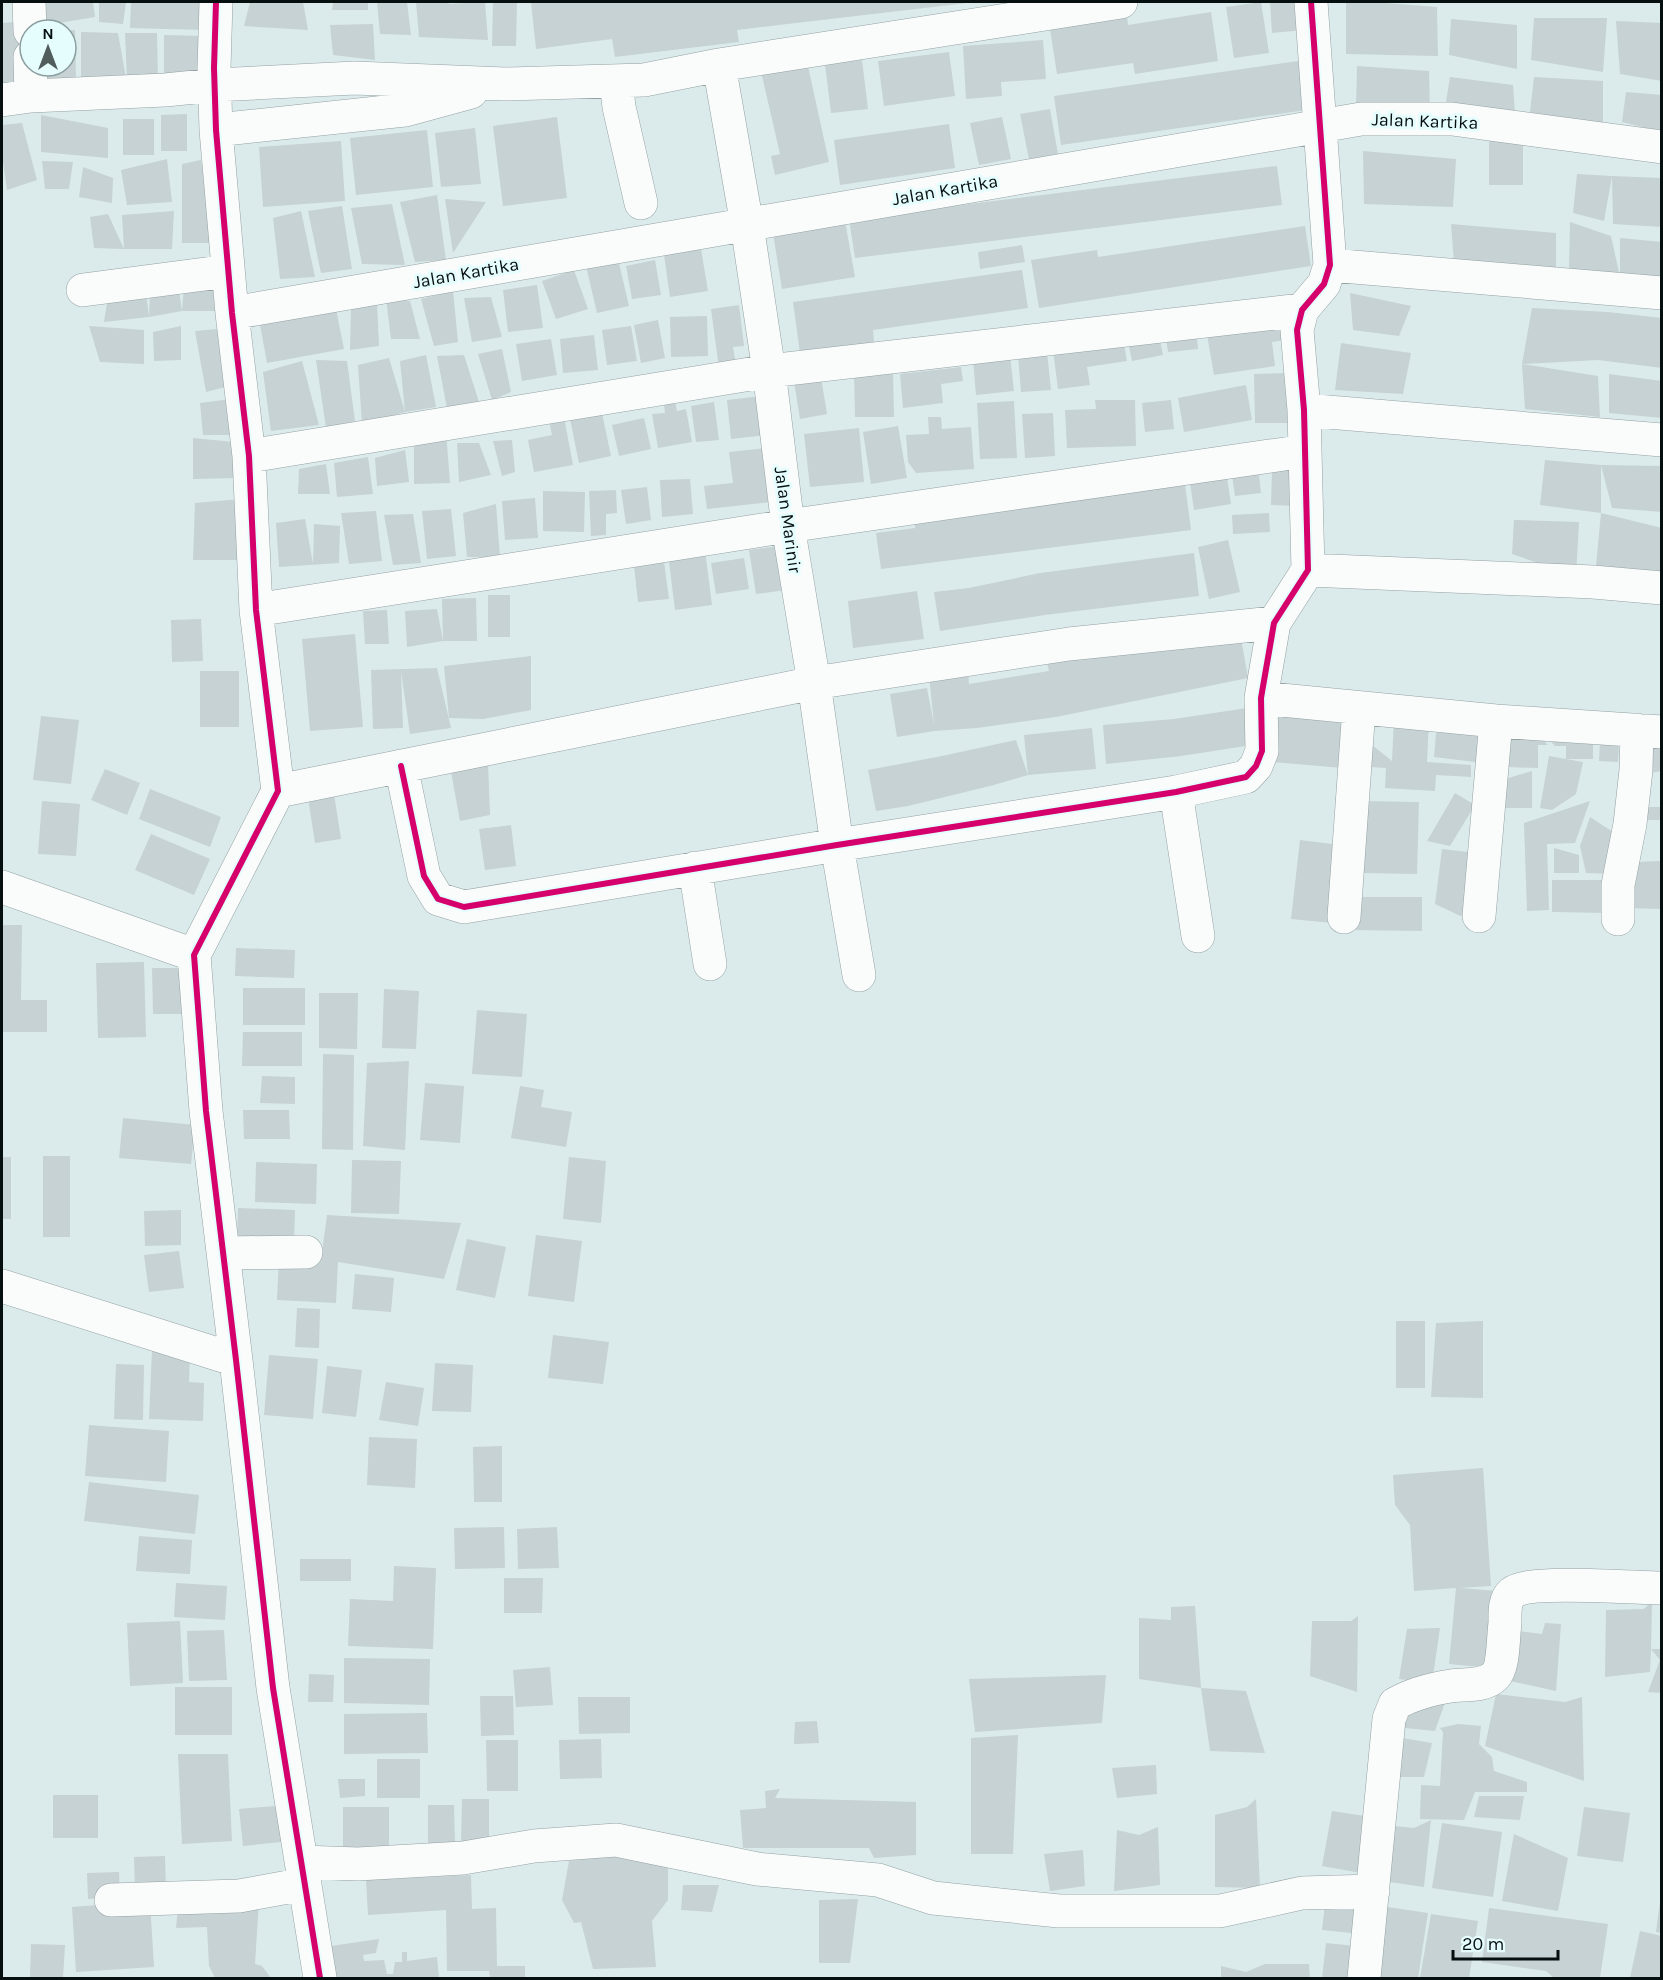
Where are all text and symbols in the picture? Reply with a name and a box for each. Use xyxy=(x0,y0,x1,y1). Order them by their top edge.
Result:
north arrow xyxy=(18,18,78,78)
text: N xyxy=(42,24,54,43)
street label: Jalan Kartika xyxy=(1371,108,1479,134)
street label: Jalan Kartika xyxy=(891,170,999,210)
street label: Jalan Kartika xyxy=(412,253,520,293)
street label: Jalan Marinir xyxy=(770,465,806,575)
scale bar xyxy=(1453,1923,1558,1961)
text: 20 m xyxy=(1462,1933,1504,1955)

